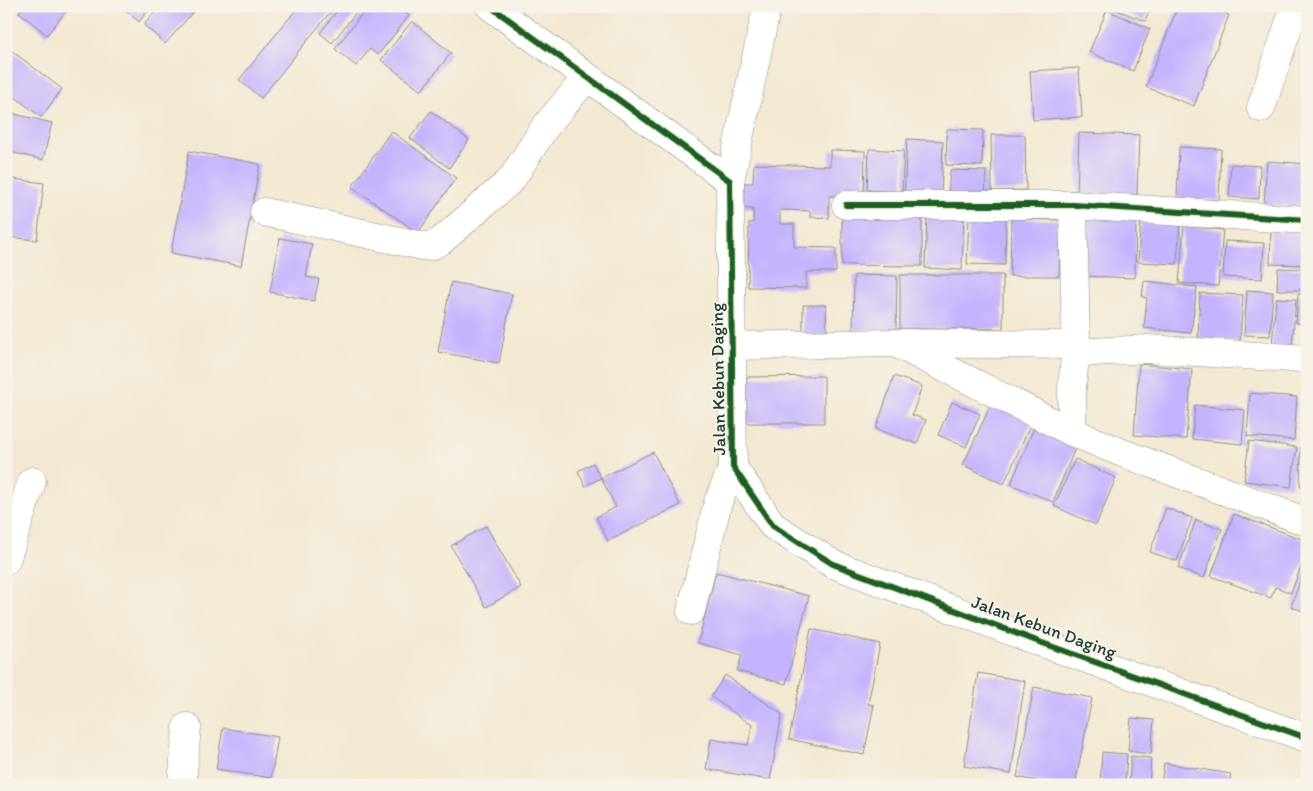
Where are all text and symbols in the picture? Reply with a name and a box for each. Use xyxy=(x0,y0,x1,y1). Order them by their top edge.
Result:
street label: Jalan Kebun Daging xyxy=(706,302,730,456)
street label: Jalan Kebun Daging xyxy=(968,591,1120,664)

